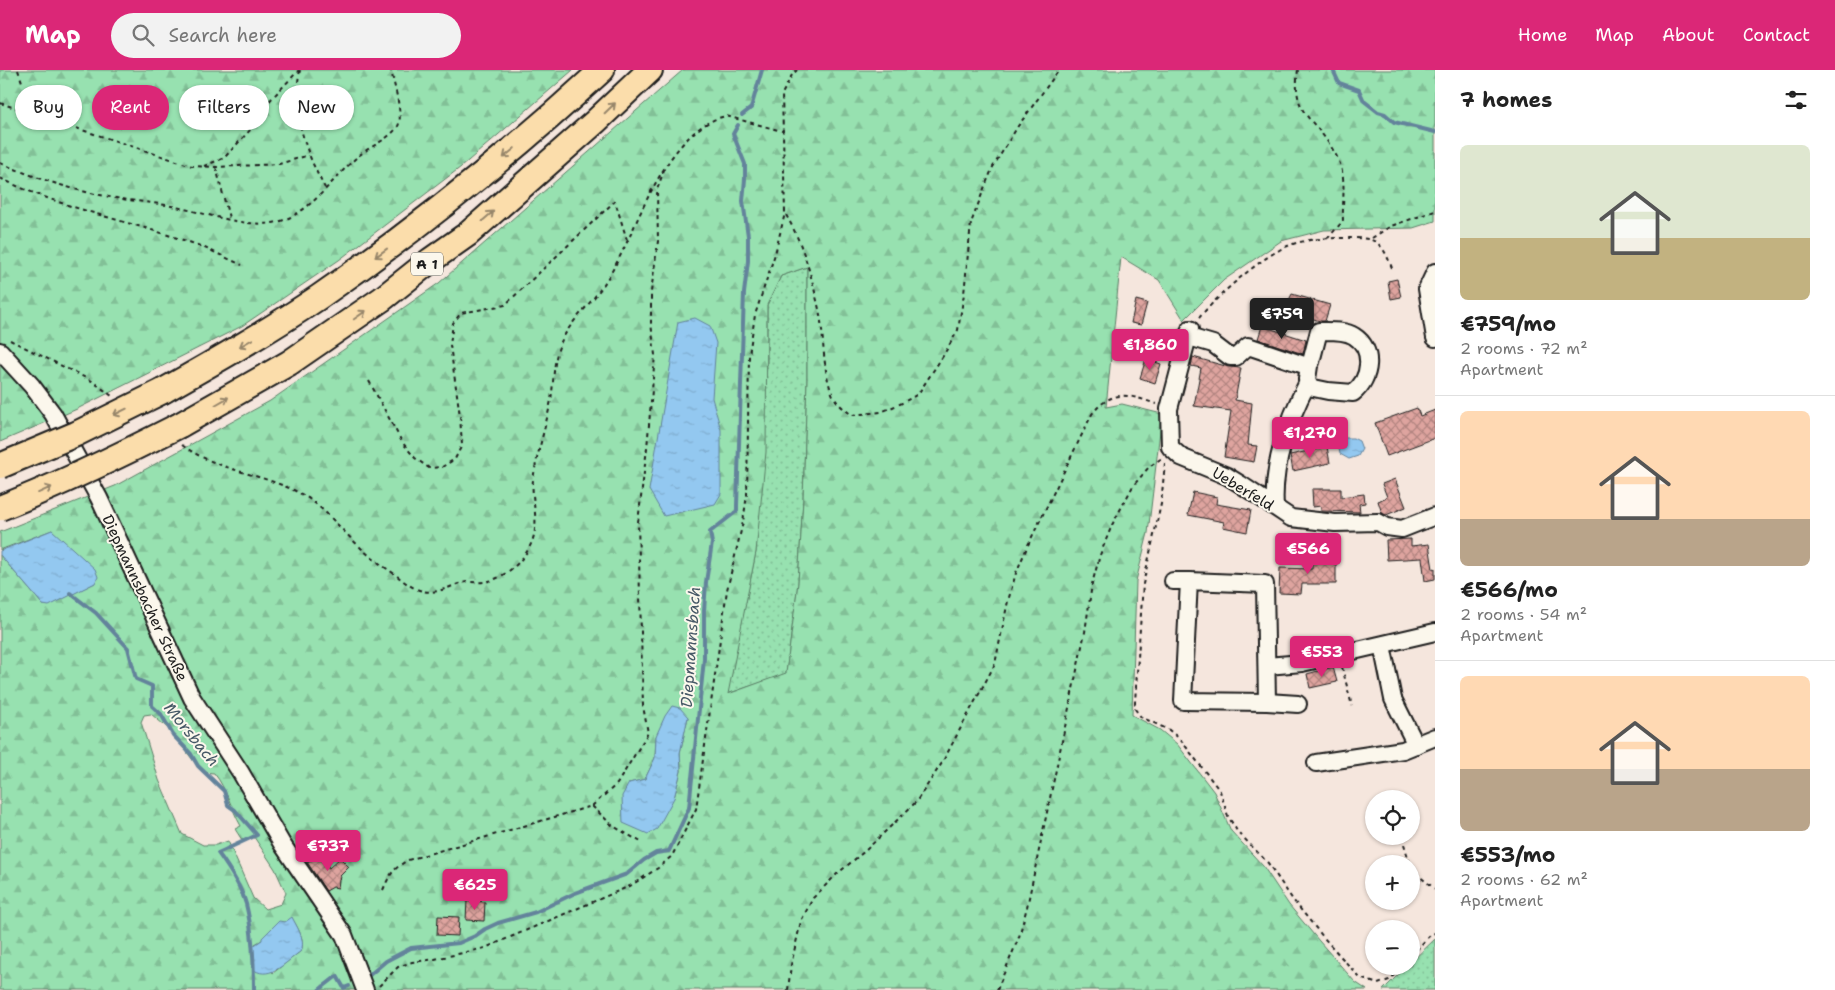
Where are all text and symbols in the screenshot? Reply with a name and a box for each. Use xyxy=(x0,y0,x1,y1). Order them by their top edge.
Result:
search box xyxy=(111,13,461,58)
text: Map xyxy=(25,19,81,51)
icon: search xyxy=(129,21,157,49)
text: Search here xyxy=(169,23,277,48)
text: Home xyxy=(1518,23,1567,47)
text: Map xyxy=(1595,23,1634,47)
text: About xyxy=(1662,23,1715,47)
text: Contact xyxy=(1743,23,1810,47)
chip: Buy xyxy=(15,85,82,130)
chip: Rent xyxy=(92,85,169,130)
chip: Filters xyxy=(179,85,269,130)
chip: New xyxy=(279,85,354,130)
text: 7 homes xyxy=(1460,86,1552,114)
icon: filters xyxy=(1782,86,1810,114)
one-way arrow xyxy=(603,102,616,114)
one-way arrow xyxy=(503,147,516,158)
icon: home xyxy=(1590,178,1680,268)
one-way arrow xyxy=(482,211,495,222)
one-way arrow xyxy=(374,248,388,258)
road number: A 1 xyxy=(411,252,443,275)
pin: €759 xyxy=(1252,298,1312,340)
text: €759 xyxy=(1261,303,1303,324)
one-way arrow xyxy=(352,310,366,320)
text: €759/mo xyxy=(1460,310,1556,338)
pin: €1,860 xyxy=(1109,328,1191,371)
text: €1,860 xyxy=(1123,334,1177,355)
text: 2 rooms · 72 m² xyxy=(1460,338,1588,359)
one-way arrow xyxy=(240,339,254,349)
text: Apartment xyxy=(1460,359,1543,380)
one-way arrow xyxy=(214,396,229,406)
one-way arrow xyxy=(113,408,128,417)
pin: €1,270 xyxy=(1269,416,1351,459)
text: €1,270 xyxy=(1283,422,1337,443)
icon: home xyxy=(1590,443,1680,533)
street label: Ueberfeld xyxy=(1208,463,1278,516)
one-way arrow xyxy=(37,484,52,494)
street label: Diepmannsbacher Straße xyxy=(98,511,192,685)
pin: €566 xyxy=(1278,532,1338,575)
text: €566 xyxy=(1286,538,1330,559)
text: €566/mo xyxy=(1460,576,1558,604)
water label: Diepmannsbach xyxy=(676,586,705,708)
text: 2 rooms · 54 m² xyxy=(1460,604,1587,625)
text: Apartment xyxy=(1460,625,1543,646)
pin: €553 xyxy=(1292,636,1352,678)
text: €553 xyxy=(1301,641,1343,662)
water label: Morsbach xyxy=(159,698,224,771)
icon: home xyxy=(1590,708,1680,798)
map controls xyxy=(1365,790,1420,975)
button: locate xyxy=(1365,790,1420,845)
pin: €737 xyxy=(298,830,358,872)
text: €737 xyxy=(307,835,350,856)
text: €553/mo xyxy=(1460,841,1556,869)
button: + xyxy=(1365,855,1420,910)
pin: €625 xyxy=(445,868,505,911)
text: 2 rooms · 62 m² xyxy=(1460,869,1588,890)
text: €625 xyxy=(454,874,496,895)
text: Apartment xyxy=(1460,890,1543,911)
button: − xyxy=(1365,920,1420,975)

